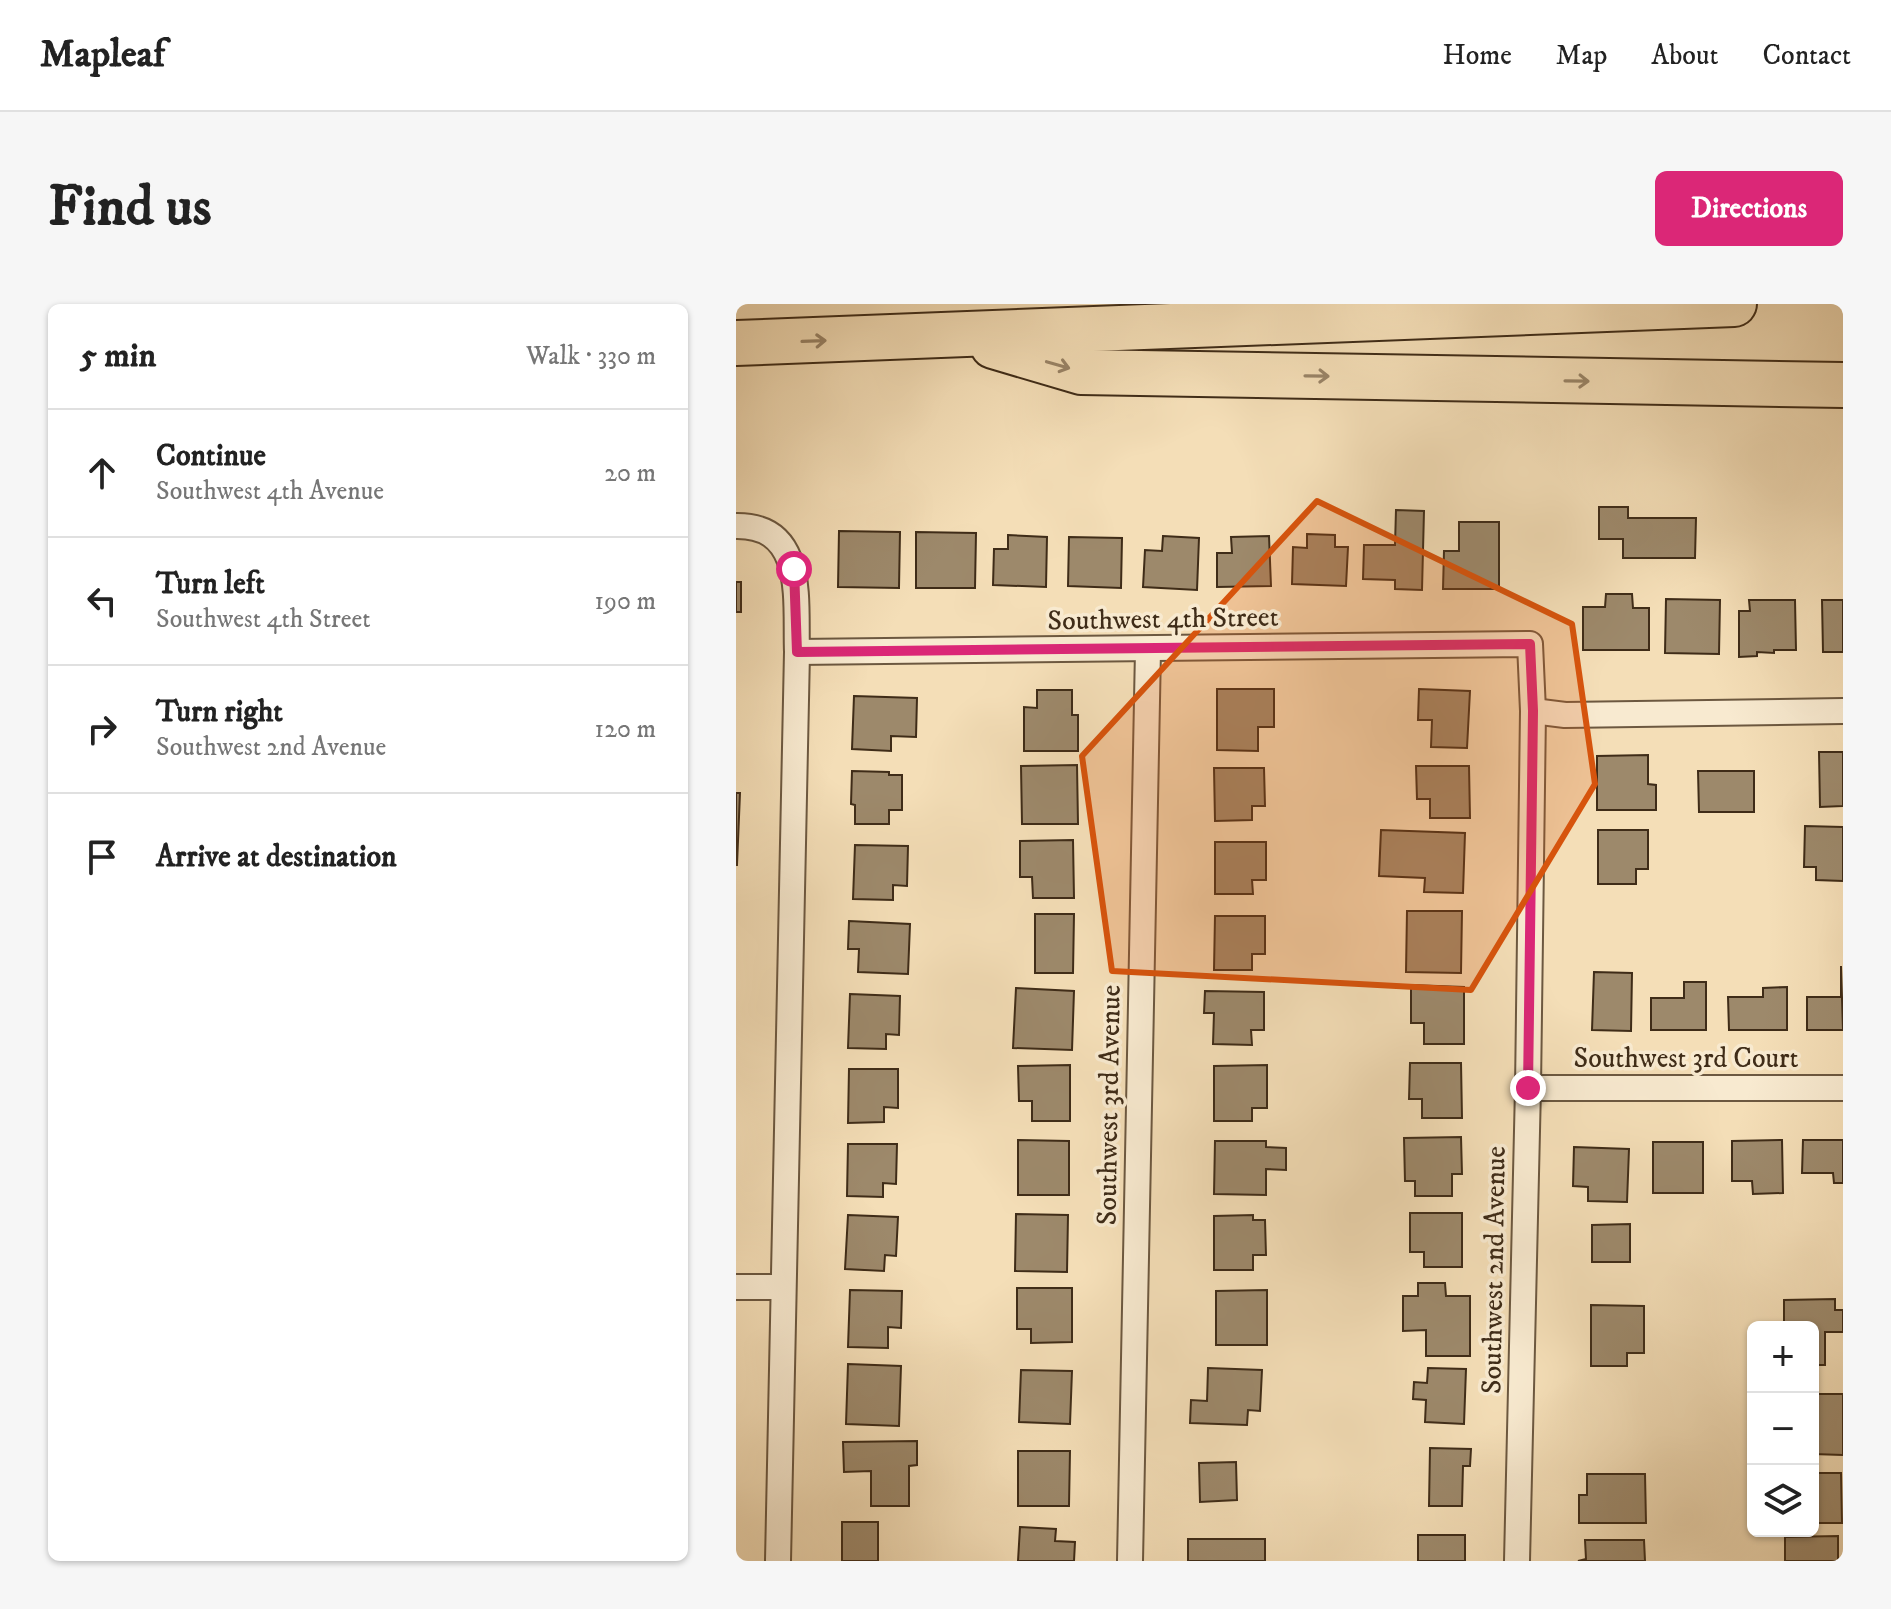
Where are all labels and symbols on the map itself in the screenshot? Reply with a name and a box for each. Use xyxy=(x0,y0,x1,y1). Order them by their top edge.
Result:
one-way arrow xyxy=(800,333,827,348)
one-way arrow xyxy=(1044,358,1070,373)
one-way arrow xyxy=(1303,369,1330,384)
one-way arrow xyxy=(1563,373,1590,388)
route start xyxy=(776,551,812,587)
street label: Southwest 4th Street xyxy=(1047,599,1279,639)
street label: Southwest 3rd Avenue xyxy=(1089,984,1129,1226)
street label: Southwest 3rd Court xyxy=(1574,1041,1799,1076)
route end xyxy=(1510,1070,1546,1106)
street label: Southwest 2nd Avenue xyxy=(1474,1146,1514,1394)

